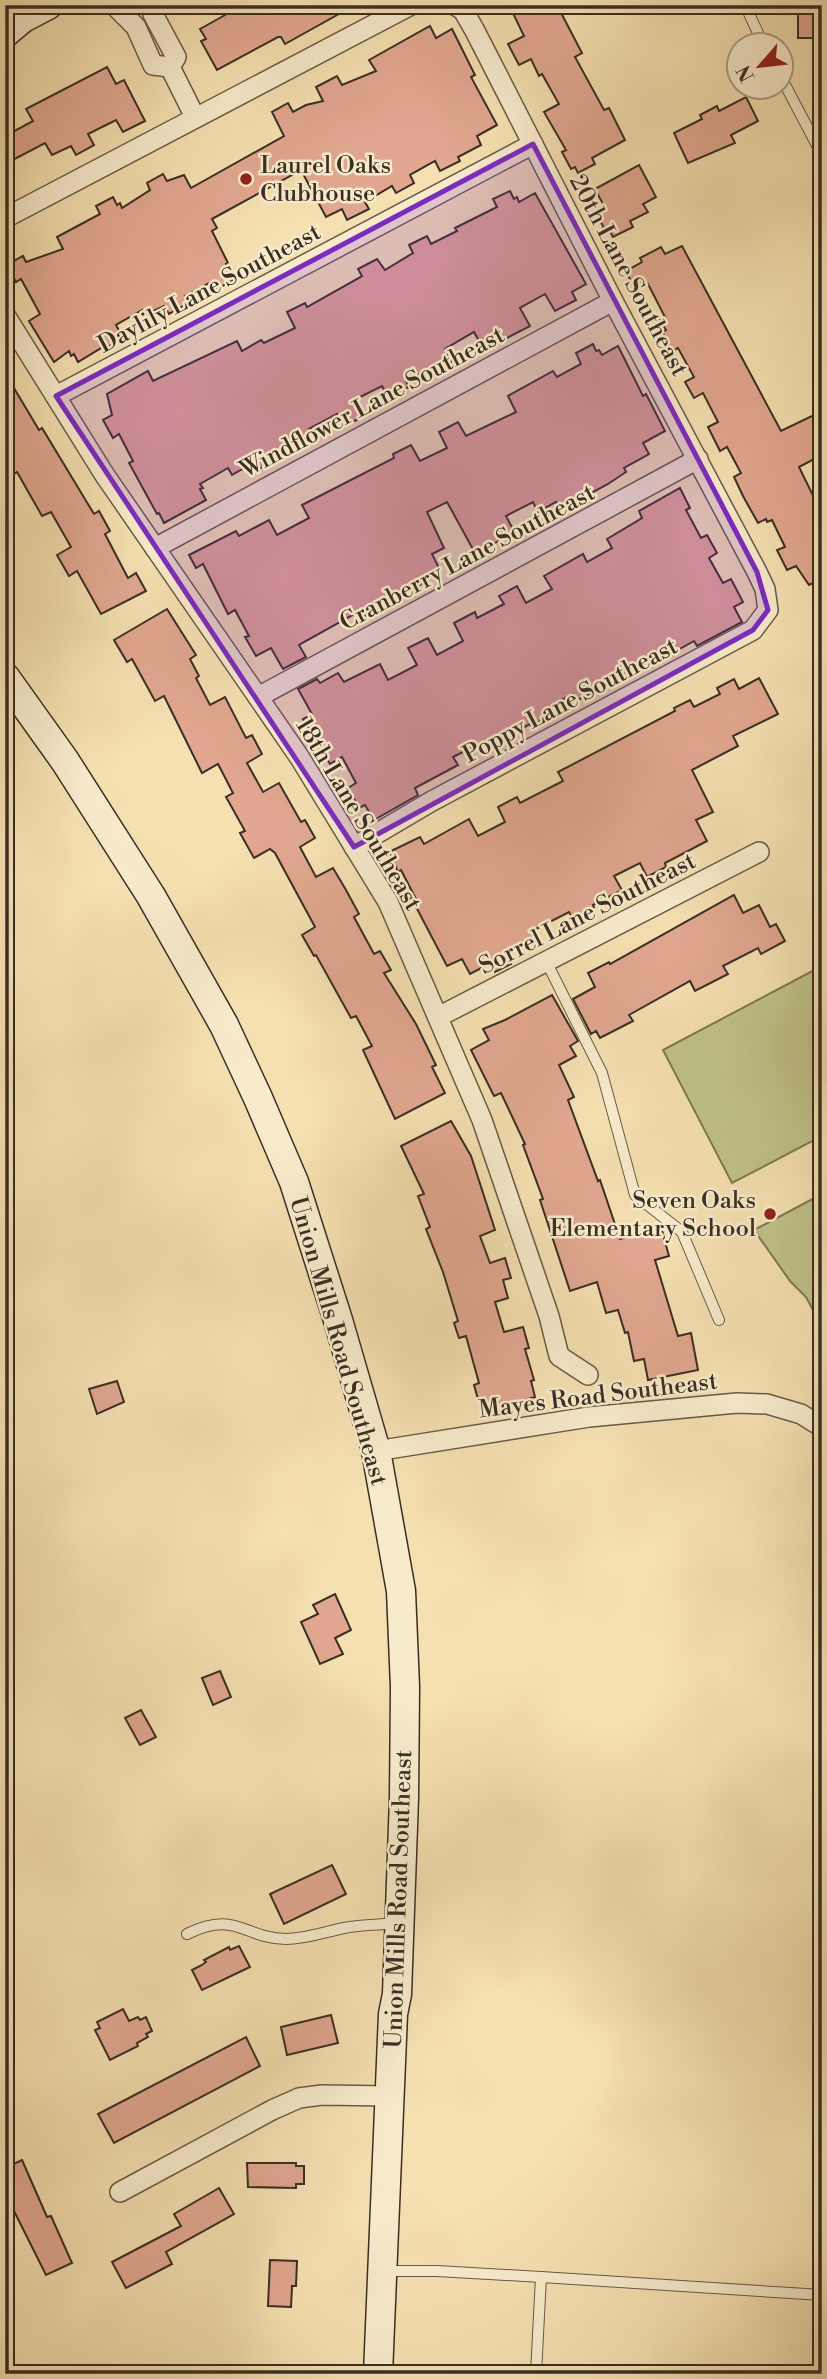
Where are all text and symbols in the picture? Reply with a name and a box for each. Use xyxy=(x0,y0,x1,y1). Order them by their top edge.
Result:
north arrow xyxy=(726,32,796,102)
text: N xyxy=(732,61,760,86)
place label: Laurel Oaks Clubhouse xyxy=(260,151,391,209)
street label: 20th Lane Southeast xyxy=(562,169,694,382)
marker: Laurel Oaks Clubhouse xyxy=(238,171,254,187)
street label: Daylily Lane Southeast xyxy=(93,217,326,360)
street label: Windflower Lane Southeast xyxy=(234,320,510,486)
street label: Cranberry Lane Southeast xyxy=(335,478,601,638)
street label: Poppy Lane Southeast xyxy=(458,631,684,770)
street label: 18th Lane Southeast xyxy=(289,713,428,917)
street label: Sorrel Lane Southeast xyxy=(474,846,701,982)
place label: Seven Oaks Elementary School xyxy=(550,1186,756,1244)
street label: Union Mills Road Southeast xyxy=(282,1193,394,1490)
marker: Seven Oaks Elementary School xyxy=(762,1206,778,1222)
street label: Mayes Road Southeast xyxy=(477,1366,720,1426)
street label: Union Mills Road Southeast xyxy=(379,1749,419,2049)

